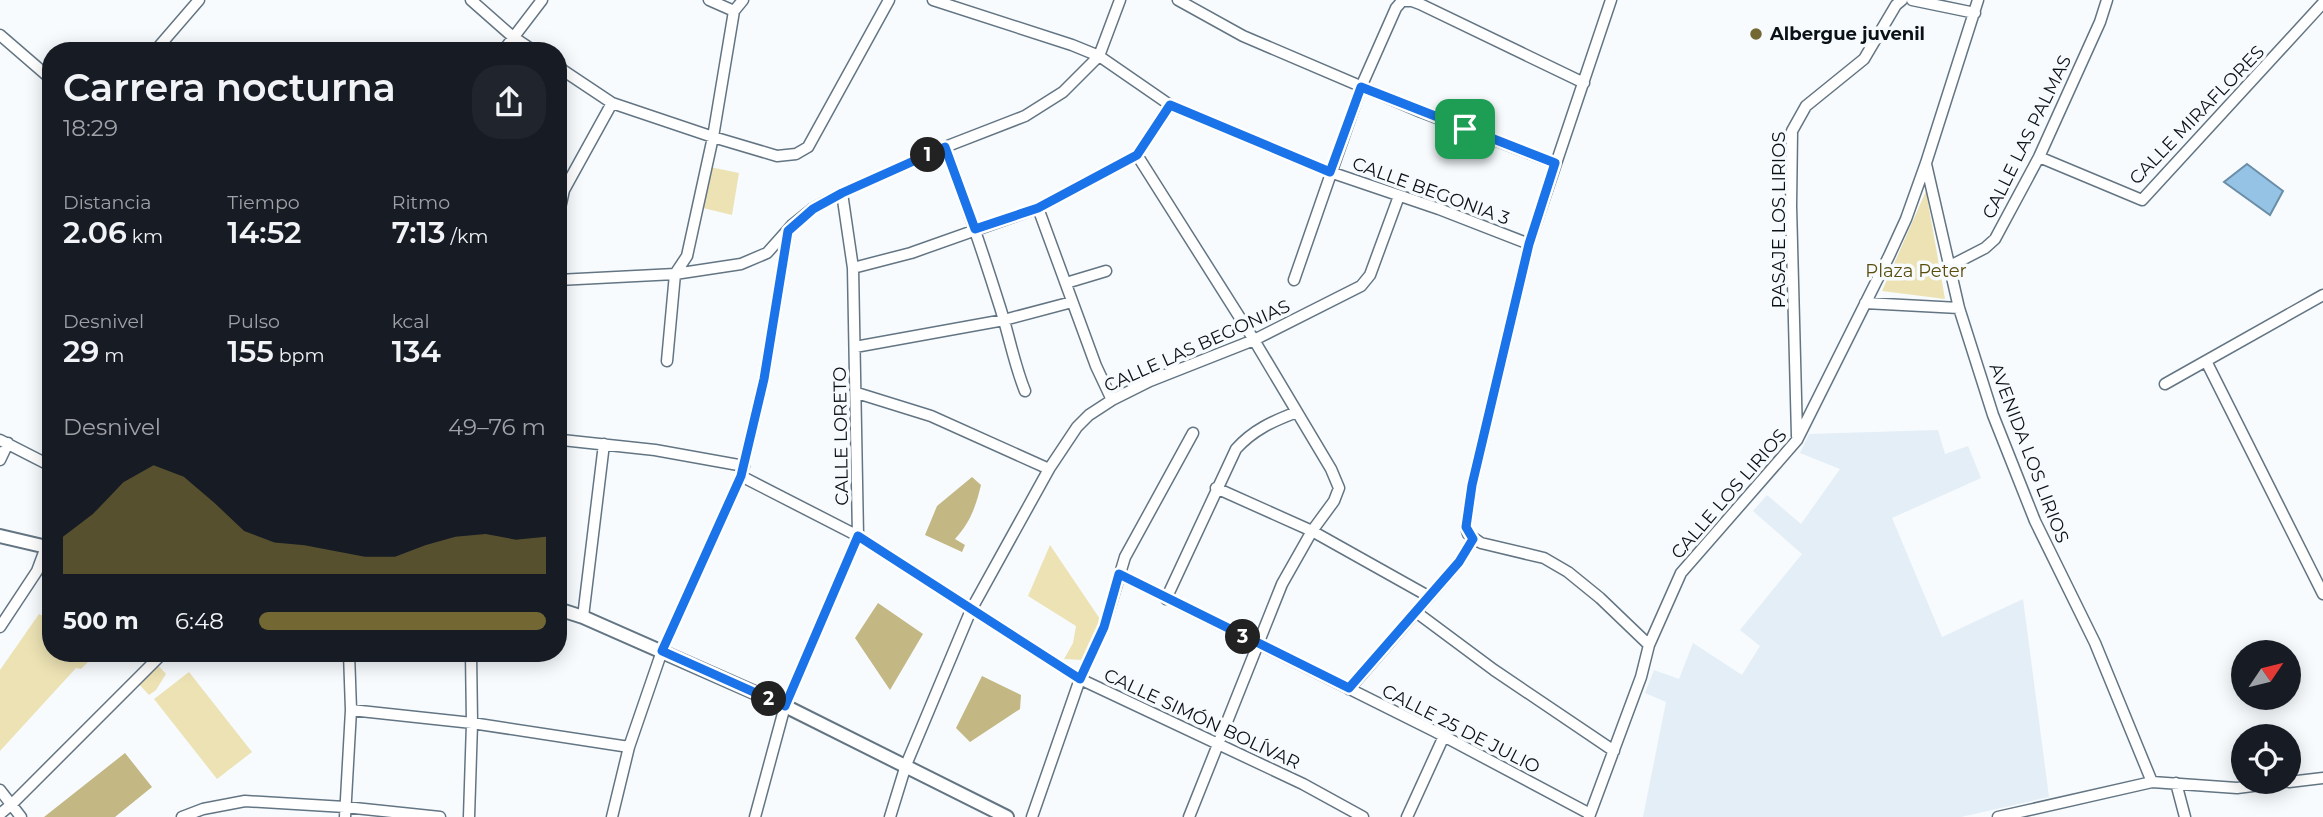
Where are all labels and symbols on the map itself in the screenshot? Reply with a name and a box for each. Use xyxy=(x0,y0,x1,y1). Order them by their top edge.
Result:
place label: Albergue juvenil xyxy=(1769,23,1925,45)
marker: Albergue juvenil xyxy=(1748,26,1764,42)
street label: CALLE MIRAFLORES xyxy=(2125,41,2269,189)
street label: CALLE LAS PALMAS xyxy=(1978,52,2076,222)
pin xyxy=(1435,99,1495,159)
street label: PASAJE LOS LIRIOS xyxy=(1768,132,1790,308)
pin: 1 xyxy=(911,138,946,172)
street label: CALLE BEGONIA 3 xyxy=(1349,152,1513,230)
park label: Plaza Peter xyxy=(1865,260,1967,282)
street label: CALLE LAS BEGONIAS xyxy=(1101,295,1293,397)
street label: AVENIDA LOS LIRIOS xyxy=(1985,360,2073,546)
street label: CALLE LORETO xyxy=(829,366,853,506)
street label: CALLE LOS LIRIOS xyxy=(1667,424,1791,564)
pin: 3 xyxy=(1226,620,1260,654)
north arrow xyxy=(2231,640,2301,710)
street label: CALLE SIMÓN BOLÍVAR xyxy=(1100,664,1304,774)
street label: CALLE 25 DE JULIO xyxy=(1378,680,1544,778)
pin: 2 xyxy=(752,682,786,716)

